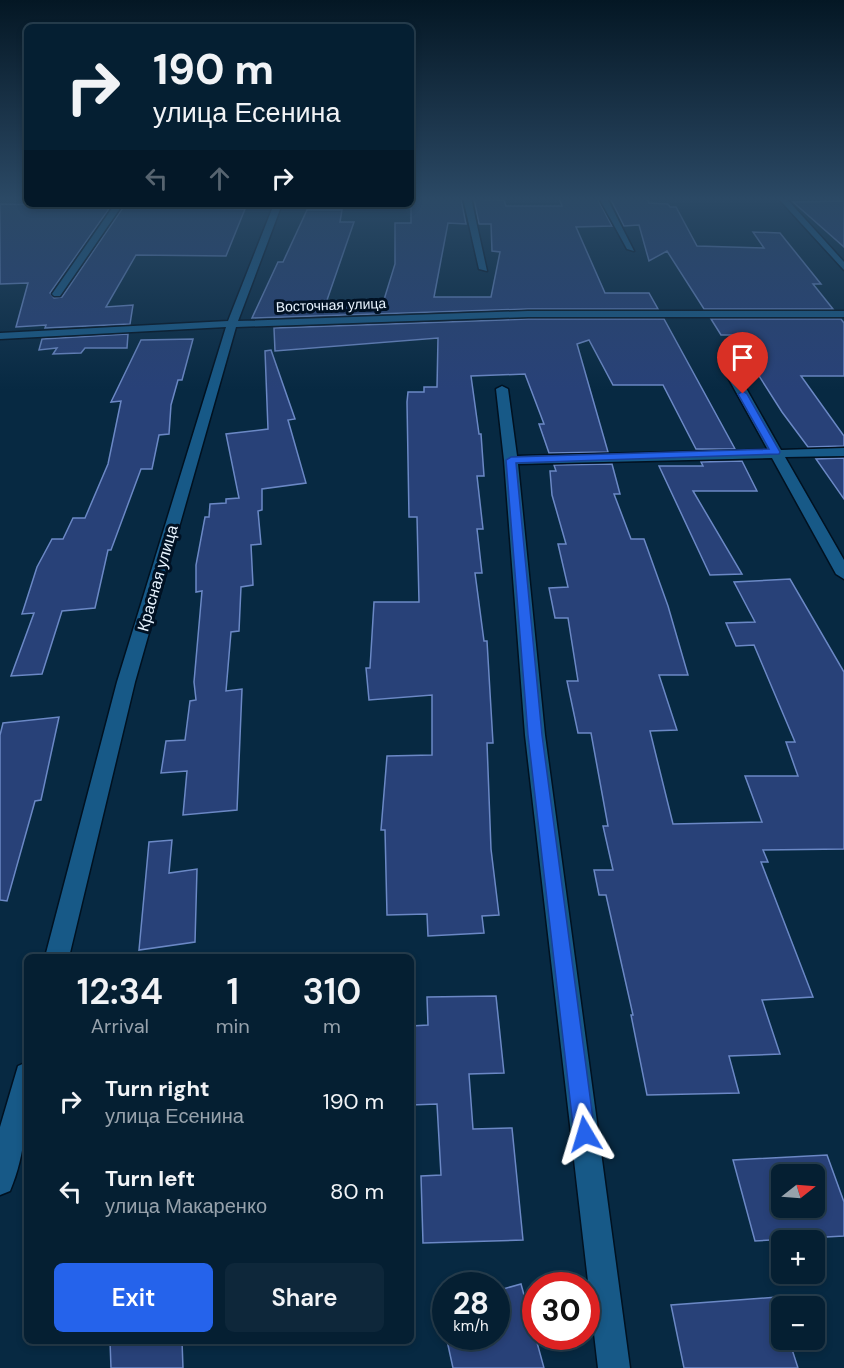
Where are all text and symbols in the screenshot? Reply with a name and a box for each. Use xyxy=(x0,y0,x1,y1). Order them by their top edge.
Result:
text: 190 m xyxy=(153,42,274,97)
icon: right xyxy=(54,48,132,126)
text: улица Есенина xyxy=(153,95,341,130)
icon: left xyxy=(140,162,173,195)
icon: ahead xyxy=(203,162,236,195)
icon: right xyxy=(266,162,299,195)
street label: Восточная улица xyxy=(275,294,387,316)
pin xyxy=(717,332,768,394)
icon: arrive xyxy=(726,341,759,374)
street label: Красная улица xyxy=(132,522,183,634)
text: 12:34 xyxy=(77,968,163,1015)
text: 1 xyxy=(227,968,239,1015)
text: 310 xyxy=(302,968,361,1015)
text: Arrival xyxy=(91,1013,149,1039)
text: min xyxy=(216,1013,250,1039)
text: m xyxy=(323,1013,341,1039)
text: Turn right xyxy=(105,1074,210,1103)
icon: right xyxy=(54,1085,87,1118)
text: 190 m xyxy=(323,1087,384,1116)
position arrow xyxy=(553,1102,617,1166)
text: улица Есенина xyxy=(105,1103,244,1129)
text: Turn left xyxy=(105,1164,195,1193)
north arrow xyxy=(771,1164,825,1218)
map controls xyxy=(771,1164,825,1350)
icon: left xyxy=(54,1175,87,1208)
text: 80 m xyxy=(330,1177,384,1206)
text: улица Макаренко xyxy=(105,1193,267,1219)
button: + xyxy=(771,1230,825,1284)
button: Exit xyxy=(54,1263,213,1332)
button: Share xyxy=(225,1263,384,1332)
speed limit sign: 30 xyxy=(522,1272,600,1350)
text: 28 xyxy=(453,1284,489,1323)
button: − xyxy=(771,1296,825,1350)
text: km/h xyxy=(453,1316,489,1336)

